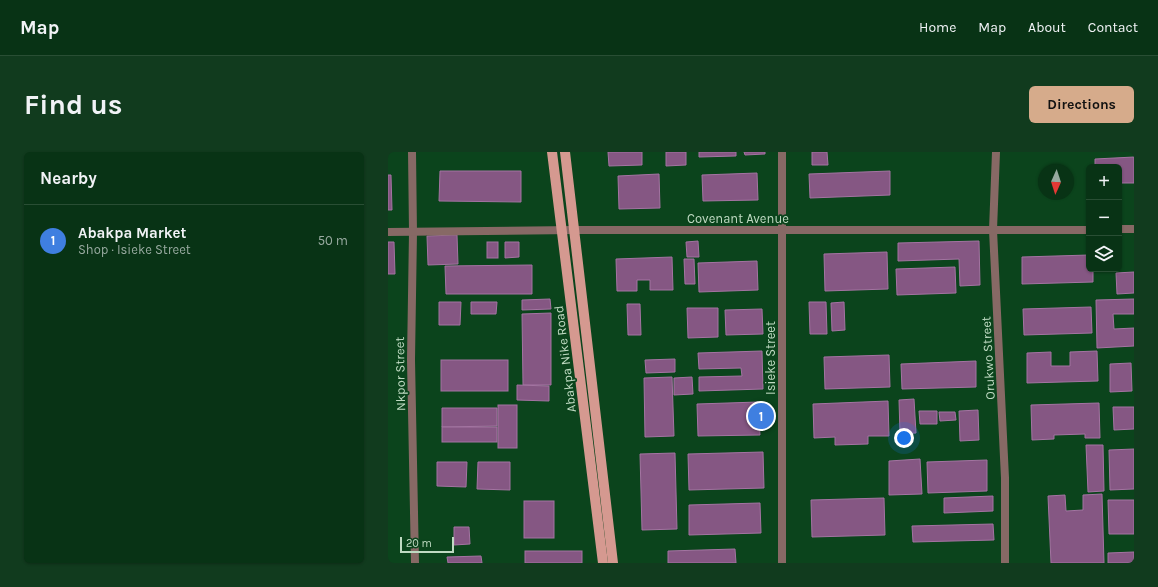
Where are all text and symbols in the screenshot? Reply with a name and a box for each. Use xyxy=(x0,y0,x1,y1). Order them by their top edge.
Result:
text: Map xyxy=(20,17,59,39)
text: Home xyxy=(919,19,956,36)
text: Map xyxy=(978,19,1006,36)
text: About xyxy=(1028,19,1066,36)
text: Contact xyxy=(1088,19,1138,36)
button: Directions xyxy=(1029,86,1134,123)
text: Find us xyxy=(24,88,123,121)
north arrow xyxy=(1038,164,1074,200)
map controls xyxy=(1086,164,1122,272)
button: + xyxy=(1086,164,1122,200)
text: Nearby xyxy=(40,168,97,188)
button: − xyxy=(1086,200,1122,236)
street label: Covenant Avenue xyxy=(687,211,789,226)
text: Abakpa Market xyxy=(78,224,186,242)
text: 1 xyxy=(51,233,55,248)
text: 50 m xyxy=(318,233,348,248)
button: layers xyxy=(1086,236,1122,272)
text: Shop · Isieke Street xyxy=(78,242,191,257)
street label: Abakpa Nike Road xyxy=(551,305,579,413)
street label: Orukwo Street xyxy=(978,316,998,400)
street label: Isieke Street xyxy=(763,321,778,395)
street label: Nkpor Street xyxy=(392,337,408,411)
pin: 1 xyxy=(748,401,774,431)
your location xyxy=(894,428,914,448)
scale bar xyxy=(400,535,454,554)
text: 20 m xyxy=(406,537,432,550)

